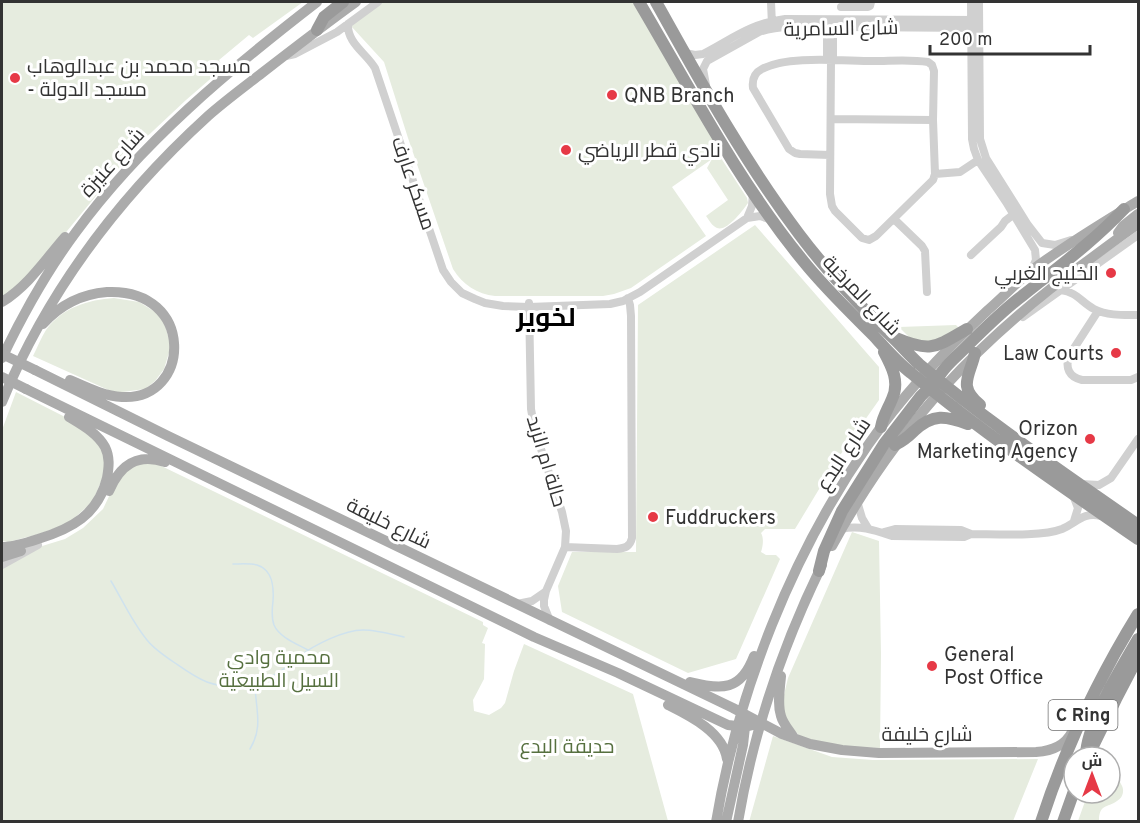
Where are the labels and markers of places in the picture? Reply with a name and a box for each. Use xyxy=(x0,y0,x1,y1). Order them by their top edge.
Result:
place label: مسجد محمد بن عبدالوهاب - مسجد الدولة xyxy=(27,55,251,104)
marker: مسجد محمد بن عبدالوهاب - مسجد الدولة xyxy=(8,71,22,85)
place label: QNB Branch xyxy=(624,84,735,110)
marker: QNB Branch xyxy=(605,88,619,102)
place label: نادي قطر الرياضي xyxy=(578,139,721,166)
marker: نادي قطر الرياضي xyxy=(559,143,573,157)
place label: الخليج الغربي xyxy=(994,262,1099,289)
marker: الخليج الغربي xyxy=(1104,266,1118,280)
place label: Law Courts xyxy=(1003,342,1104,368)
marker: Law Courts xyxy=(1109,346,1123,360)
place label: Orizon Marketing Agency xyxy=(917,417,1078,466)
marker: Orizon Marketing Agency xyxy=(1083,432,1097,446)
place label: Fuddruckers xyxy=(665,506,776,532)
marker: Fuddruckers xyxy=(646,510,660,524)
place label: General Post Office xyxy=(944,643,1043,692)
marker: General Post Office xyxy=(925,659,939,673)

